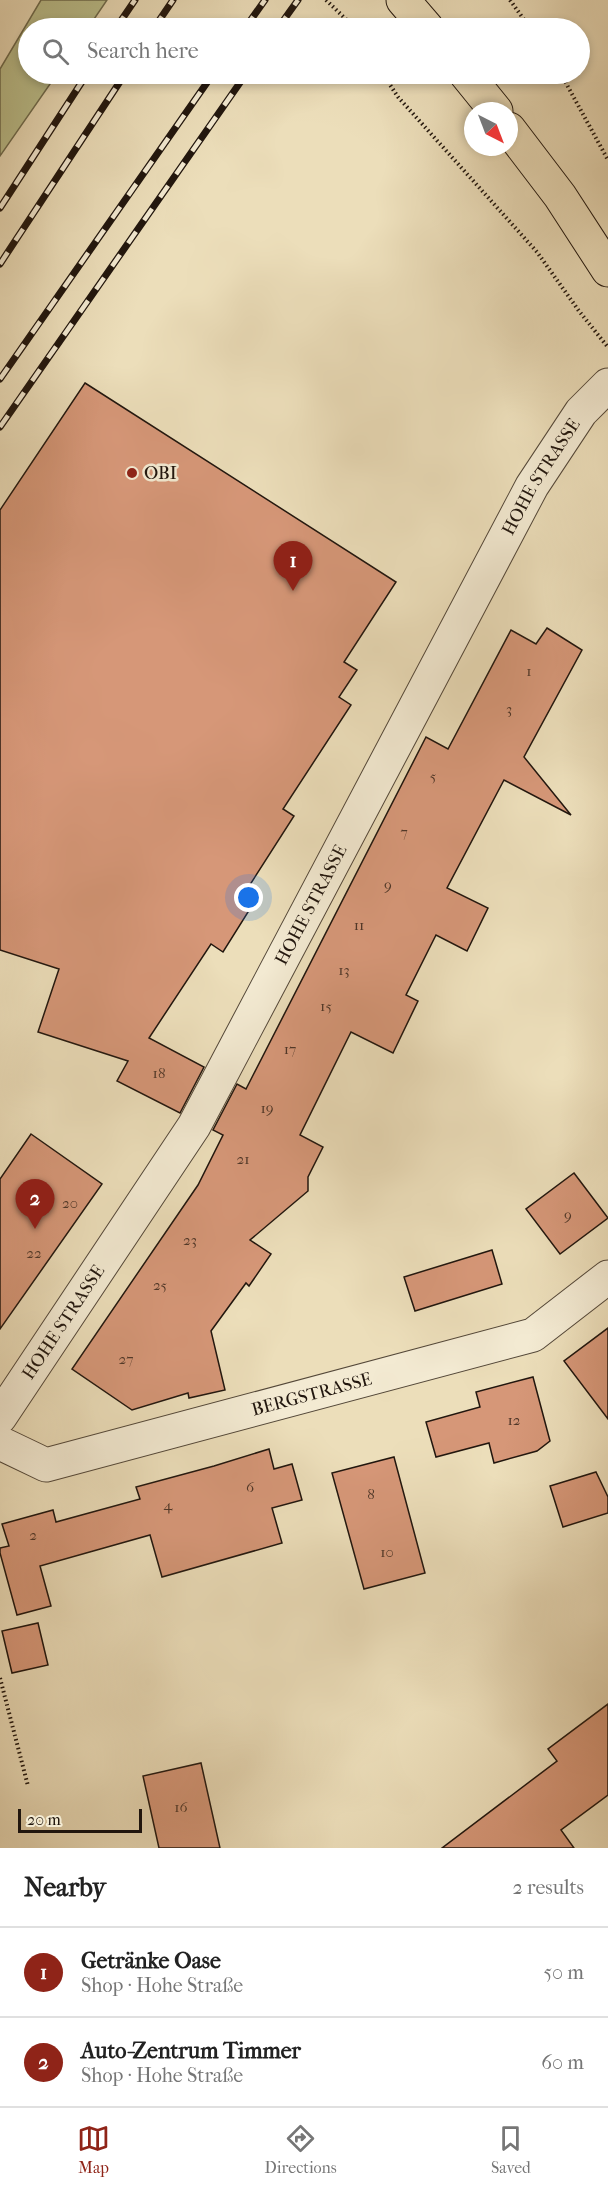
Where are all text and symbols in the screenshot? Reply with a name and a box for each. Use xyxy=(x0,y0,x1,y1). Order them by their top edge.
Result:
search box xyxy=(18,18,590,84)
icon: search xyxy=(39,35,72,68)
text: Search here xyxy=(87,38,199,64)
north arrow xyxy=(464,102,518,156)
street label: HOHE STRASSE xyxy=(498,415,585,539)
place label: OBI xyxy=(144,463,177,484)
marker: OBI xyxy=(125,466,139,480)
pin: 1 xyxy=(274,542,312,591)
house number: 1 xyxy=(526,662,532,680)
house number: 3 xyxy=(506,700,512,718)
house number: 5 xyxy=(430,767,436,785)
house number: 7 xyxy=(400,823,408,841)
street label: HOHE STRASSE xyxy=(271,841,352,969)
house number: 9 xyxy=(384,876,392,894)
your location xyxy=(234,883,263,912)
house number: 11 xyxy=(354,916,364,934)
house number: 13 xyxy=(338,961,350,979)
house number: 15 xyxy=(320,997,332,1015)
house number: 17 xyxy=(284,1040,296,1058)
house number: 18 xyxy=(153,1064,165,1082)
house number: 19 xyxy=(260,1099,274,1117)
house number: 21 xyxy=(236,1150,250,1168)
pin: 2 xyxy=(15,1180,54,1229)
house number: 20 xyxy=(62,1194,78,1212)
house number: 9 xyxy=(564,1206,572,1224)
house number: 23 xyxy=(183,1231,197,1249)
house number: 22 xyxy=(26,1244,42,1262)
street label: HOHE STRASSE xyxy=(18,1261,109,1384)
house number: 25 xyxy=(153,1276,167,1294)
house number: 27 xyxy=(119,1350,133,1368)
street label: BERGSTRASSE xyxy=(249,1368,374,1421)
house number: 12 xyxy=(507,1411,521,1429)
house number: 6 xyxy=(246,1478,255,1496)
house number: 8 xyxy=(367,1485,375,1503)
house number: 4 xyxy=(164,1496,174,1514)
house number: 2 xyxy=(29,1526,37,1544)
house number: 10 xyxy=(380,1543,394,1561)
house number: 16 xyxy=(174,1798,189,1816)
scale bar xyxy=(18,1806,142,1834)
text: 20 m xyxy=(27,1810,61,1829)
text: Nearby xyxy=(24,1872,106,1903)
text: 2 results xyxy=(513,1876,584,1899)
text: Getränke Oase xyxy=(81,1948,221,1974)
text: 1 xyxy=(40,1961,47,1984)
text: 50 m xyxy=(543,1961,584,1984)
text: Shop · Hohe Straße xyxy=(81,1974,243,1997)
text: Auto-Zentrum Timmer xyxy=(81,2038,301,2064)
text: 2 xyxy=(38,2051,49,2074)
text: 60 m xyxy=(541,2051,584,2074)
text: Shop · Hohe Straße xyxy=(81,2064,243,2087)
tab: Map xyxy=(77,2122,110,2177)
tab: Directions xyxy=(265,2122,337,2177)
tab: Saved xyxy=(491,2122,531,2177)

